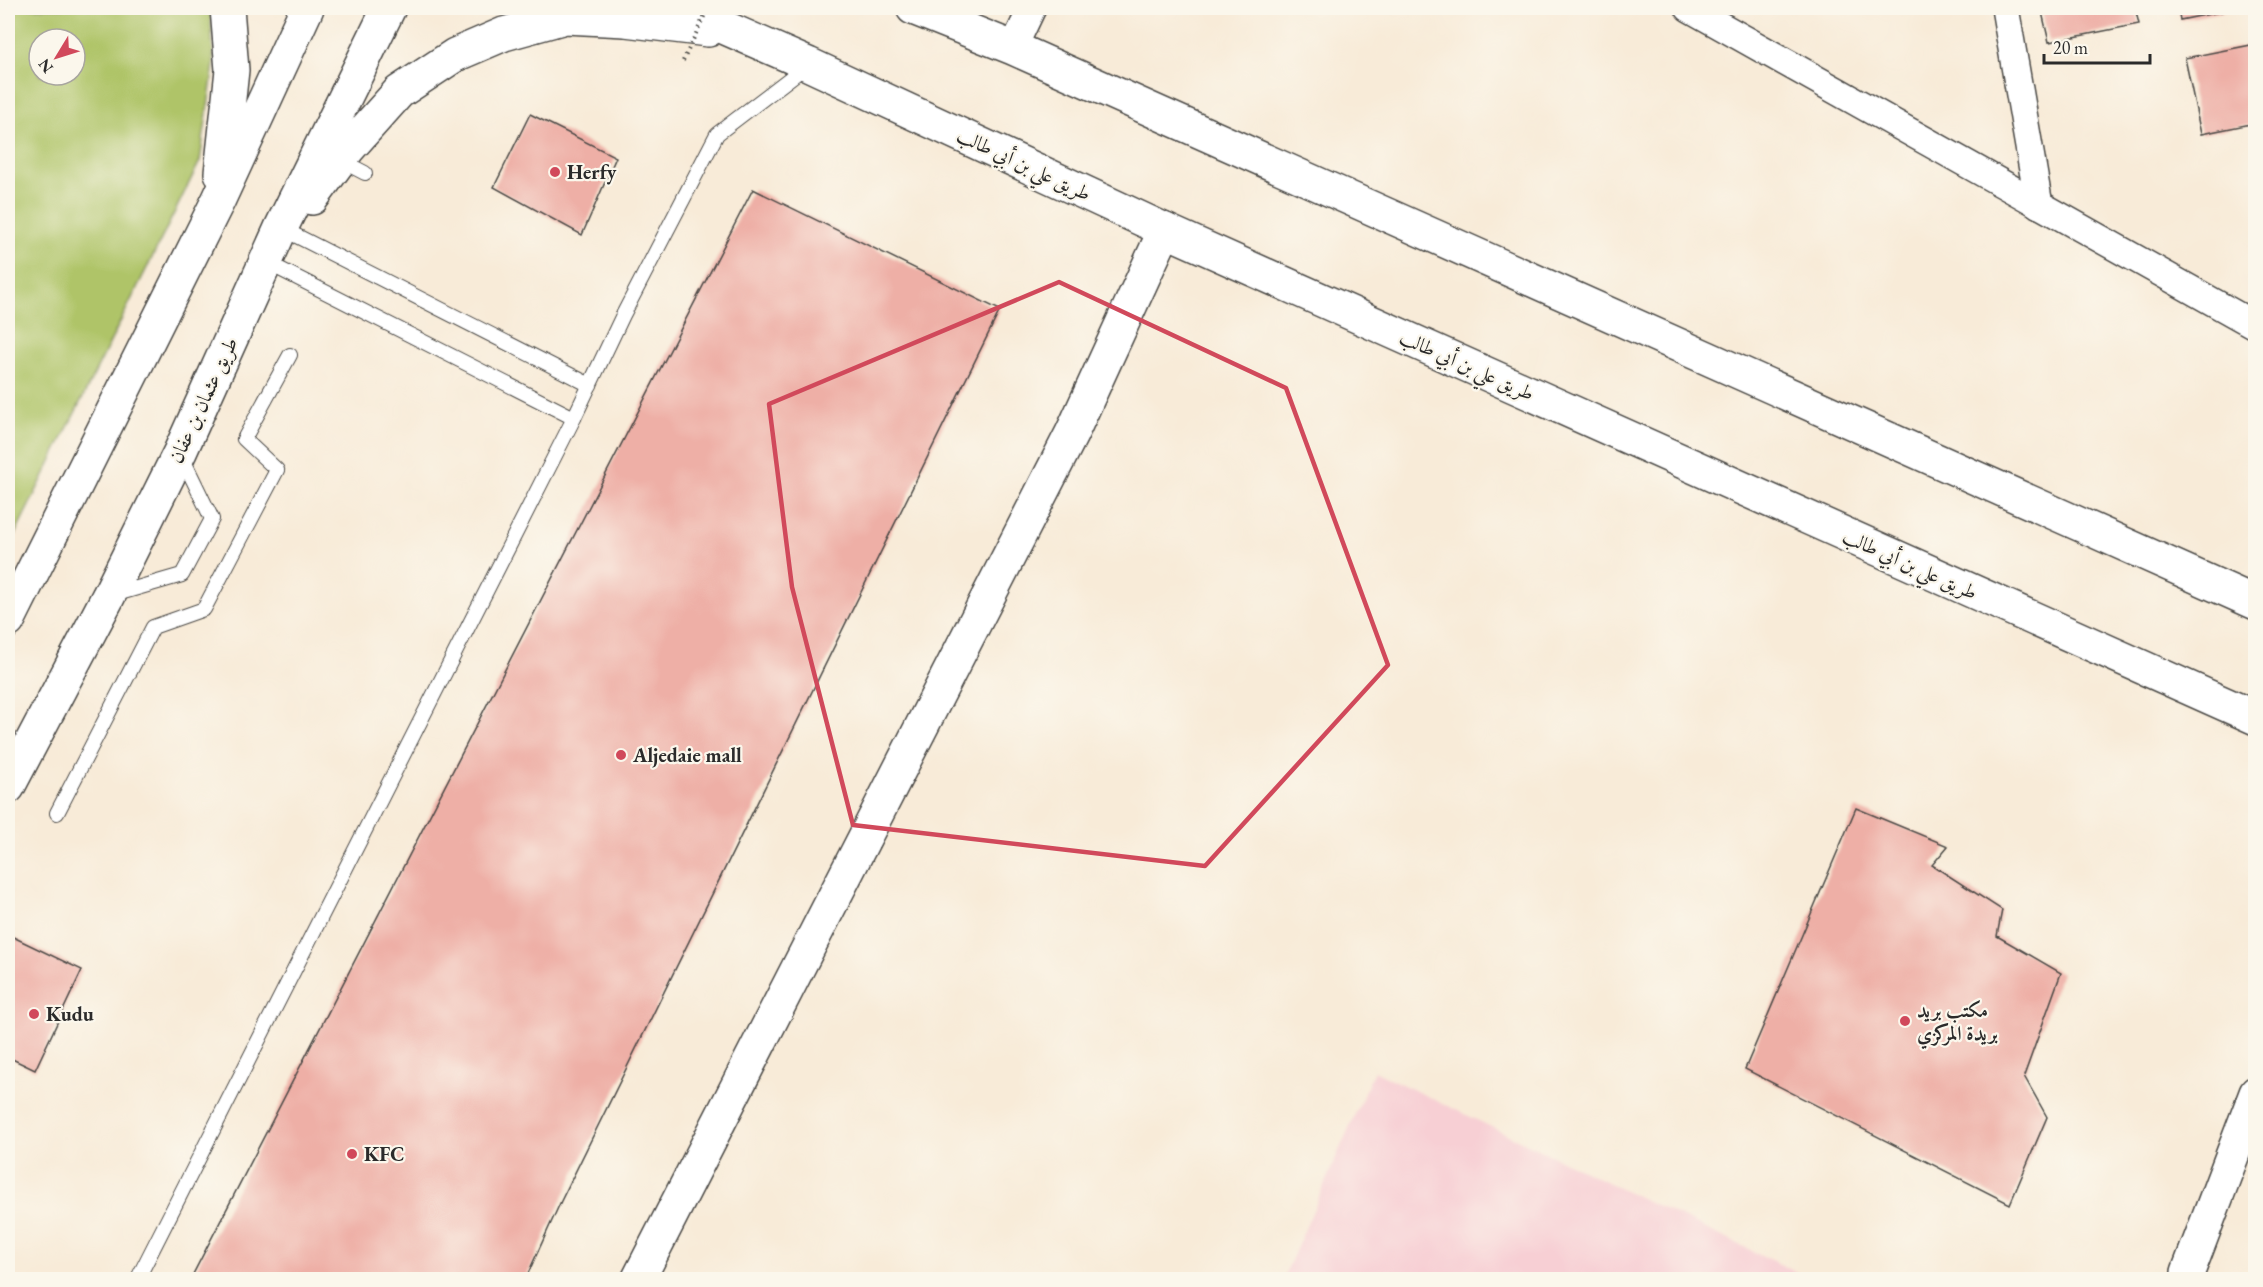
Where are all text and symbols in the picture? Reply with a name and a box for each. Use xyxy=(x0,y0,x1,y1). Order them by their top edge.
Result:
north arrow xyxy=(27,27,87,87)
scale bar xyxy=(2044,27,2150,65)
text: 20 m xyxy=(2053,36,2088,59)
text: N xyxy=(33,54,58,77)
street label: طريق علي بن أبي طالب xyxy=(950,121,1096,213)
place label: Herfy xyxy=(567,159,617,185)
marker: Herfy xyxy=(548,165,562,179)
street label: طريق علي بن أبي طالب xyxy=(1393,323,1539,413)
street label: طريق عثمان بن عفان xyxy=(162,333,244,467)
street label: طريق علي بن أبي طالب xyxy=(1836,522,1982,612)
place label: Aljedaie mall xyxy=(632,742,742,768)
marker: Aljedaie mall xyxy=(614,748,628,762)
place label: مكتب بريد بريدة المركزي xyxy=(1917,997,1998,1050)
place label: Kudu xyxy=(46,1001,94,1027)
marker: Kudu xyxy=(27,1007,41,1021)
marker: مكتب بريد بريدة المركزي xyxy=(1898,1014,1912,1028)
place label: KFC xyxy=(364,1141,404,1167)
marker: KFC xyxy=(345,1147,359,1161)

